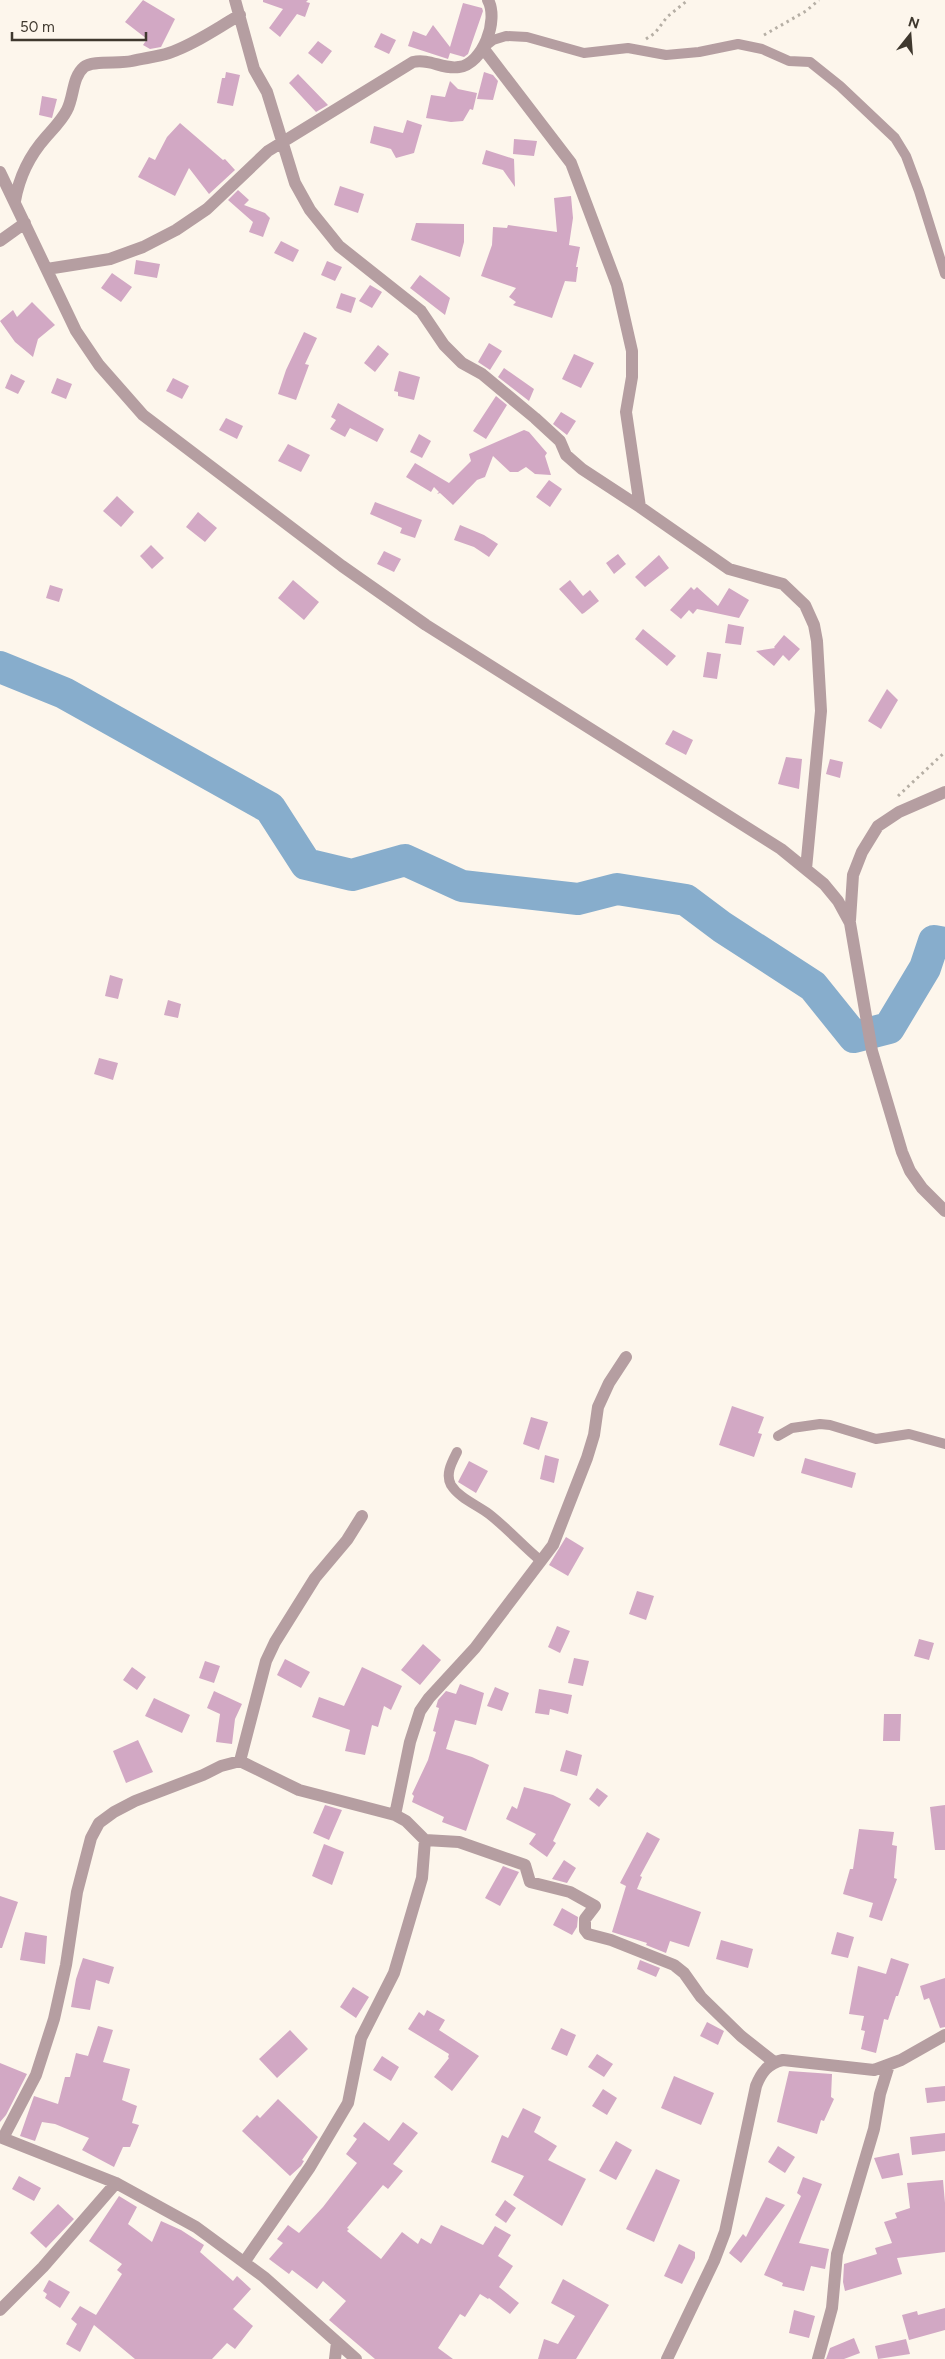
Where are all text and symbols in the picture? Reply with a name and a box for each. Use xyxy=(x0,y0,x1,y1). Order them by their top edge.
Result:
scale bar xyxy=(12,10,146,42)
north arrow xyxy=(885,10,935,60)
text: N xyxy=(906,13,921,33)
text: 50 m xyxy=(20,18,55,36)

